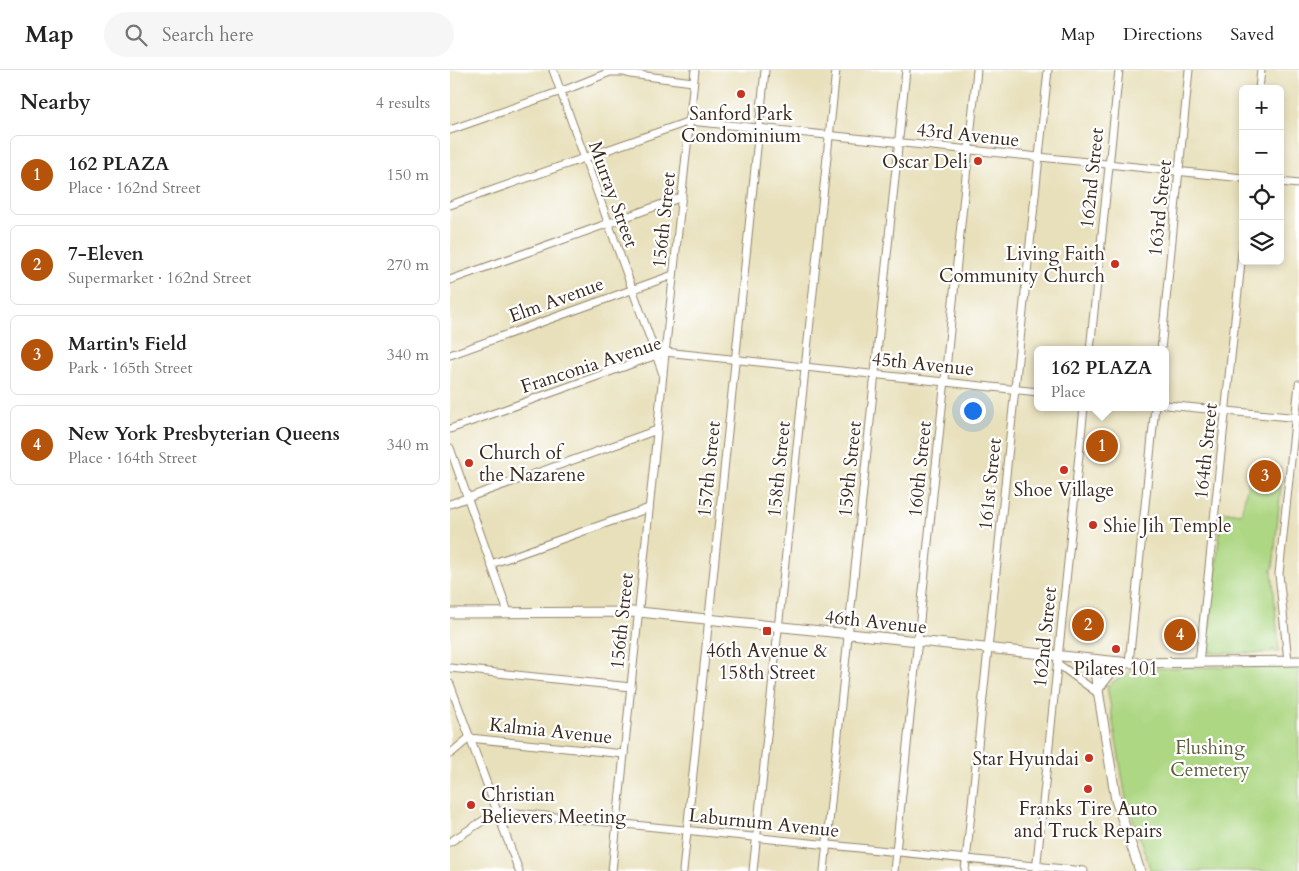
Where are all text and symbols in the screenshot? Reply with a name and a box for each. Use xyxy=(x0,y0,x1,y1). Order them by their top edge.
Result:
search box xyxy=(104,12,454,57)
text: Map xyxy=(25,18,74,51)
icon: search xyxy=(122,21,150,49)
text: Search here xyxy=(162,22,254,48)
text: Map xyxy=(1061,22,1095,47)
text: Directions xyxy=(1123,22,1202,47)
text: Saved xyxy=(1230,22,1274,47)
map controls xyxy=(1239,85,1284,265)
button: + xyxy=(1239,85,1284,130)
text: Nearby xyxy=(20,88,91,117)
marker: Sanford Park Condominium xyxy=(735,88,747,100)
text: 4 results xyxy=(376,92,430,114)
place label: Sanford Park Condominium xyxy=(681,101,802,149)
street label: 43rd Avenue xyxy=(915,117,1021,153)
street label: 162nd Street xyxy=(1074,127,1110,230)
button: − xyxy=(1239,130,1284,175)
street label: Murray Street xyxy=(582,138,644,251)
place label: Oscar Deli xyxy=(882,149,968,175)
text: 162 PLAZA xyxy=(68,151,169,177)
marker: Oscar Deli xyxy=(972,155,984,167)
street label: 163rd Street xyxy=(1142,158,1178,258)
text: 1 xyxy=(33,164,41,186)
text: 150 m xyxy=(387,164,429,186)
street label: 156th Street xyxy=(646,171,682,269)
button: locate xyxy=(1239,175,1284,220)
text: Place · 162nd Street xyxy=(68,177,201,199)
button: layers xyxy=(1239,220,1284,265)
text: 7-Eleven xyxy=(68,241,144,267)
place label: Living Faith Community Church xyxy=(939,241,1106,289)
text: 2 xyxy=(33,254,41,276)
text: 270 m xyxy=(387,254,429,276)
marker: Living Faith Community Church xyxy=(1109,258,1121,270)
text: Supermarket · 162nd Street xyxy=(68,267,251,289)
street label: Elm Avenue xyxy=(505,271,607,329)
street label: Franconia Avenue xyxy=(517,330,665,400)
text: Martin's Field xyxy=(68,331,187,357)
text: 3 xyxy=(33,344,41,366)
text: 340 m xyxy=(387,344,429,366)
street label: 45th Avenue xyxy=(871,346,975,382)
popup xyxy=(1034,346,1169,411)
text: 162 PLAZA xyxy=(1051,355,1152,381)
text: Park · 165th Street xyxy=(68,357,193,379)
text: Place xyxy=(1051,381,1086,403)
your location xyxy=(960,398,986,424)
street label: 164th Street xyxy=(1188,402,1224,500)
street label: 157th Street xyxy=(691,420,727,518)
street label: 158th Street xyxy=(761,420,797,518)
street label: 159th Street xyxy=(832,420,868,518)
street label: 160th Street xyxy=(902,420,938,518)
text: New York Presbyterian Queens xyxy=(68,421,340,447)
pin: 1 xyxy=(1086,427,1118,465)
text: 4 xyxy=(33,434,41,456)
text: 340 m xyxy=(387,434,429,456)
street label: 161st Street xyxy=(972,437,1008,531)
place label: Church of the Nazarene xyxy=(479,440,585,488)
text: Place · 164th Street xyxy=(68,447,197,469)
marker: Church of the Nazarene xyxy=(463,457,475,469)
pin: 3 xyxy=(1249,457,1281,495)
marker: Shoe Village xyxy=(1058,464,1070,476)
place label: Shoe Village xyxy=(1014,477,1114,503)
place label: Shie Jih Temple xyxy=(1103,513,1232,539)
marker: Shie Jih Temple xyxy=(1087,519,1099,531)
street label: 156th Street xyxy=(604,572,640,670)
street label: 162nd Street xyxy=(1027,586,1063,689)
street label: 46th Avenue xyxy=(824,604,928,640)
pin: 2 xyxy=(1072,606,1104,644)
pin: 4 xyxy=(1164,616,1196,654)
marker: 46th Avenue & 158th Street xyxy=(761,625,773,637)
place label: 46th Avenue & 158th Street xyxy=(706,638,828,686)
marker: Pilates 101 xyxy=(1110,643,1122,655)
place label: Pilates 101 xyxy=(1074,656,1158,682)
street label: Kalmia Avenue xyxy=(488,712,614,750)
park label: Flushing Cemetery xyxy=(1170,735,1250,783)
place label: Star Hyundai xyxy=(972,746,1079,772)
marker: Star Hyundai xyxy=(1083,752,1095,764)
place label: Christian Believers Meeting xyxy=(481,782,626,830)
marker: Franks Tire Auto and Truck Repairs xyxy=(1082,783,1094,795)
place label: Franks Tire Auto and Truck Repairs xyxy=(1014,796,1162,844)
marker: Christian Believers Meeting xyxy=(465,799,477,811)
street label: Laburnum Avenue xyxy=(687,802,840,844)

